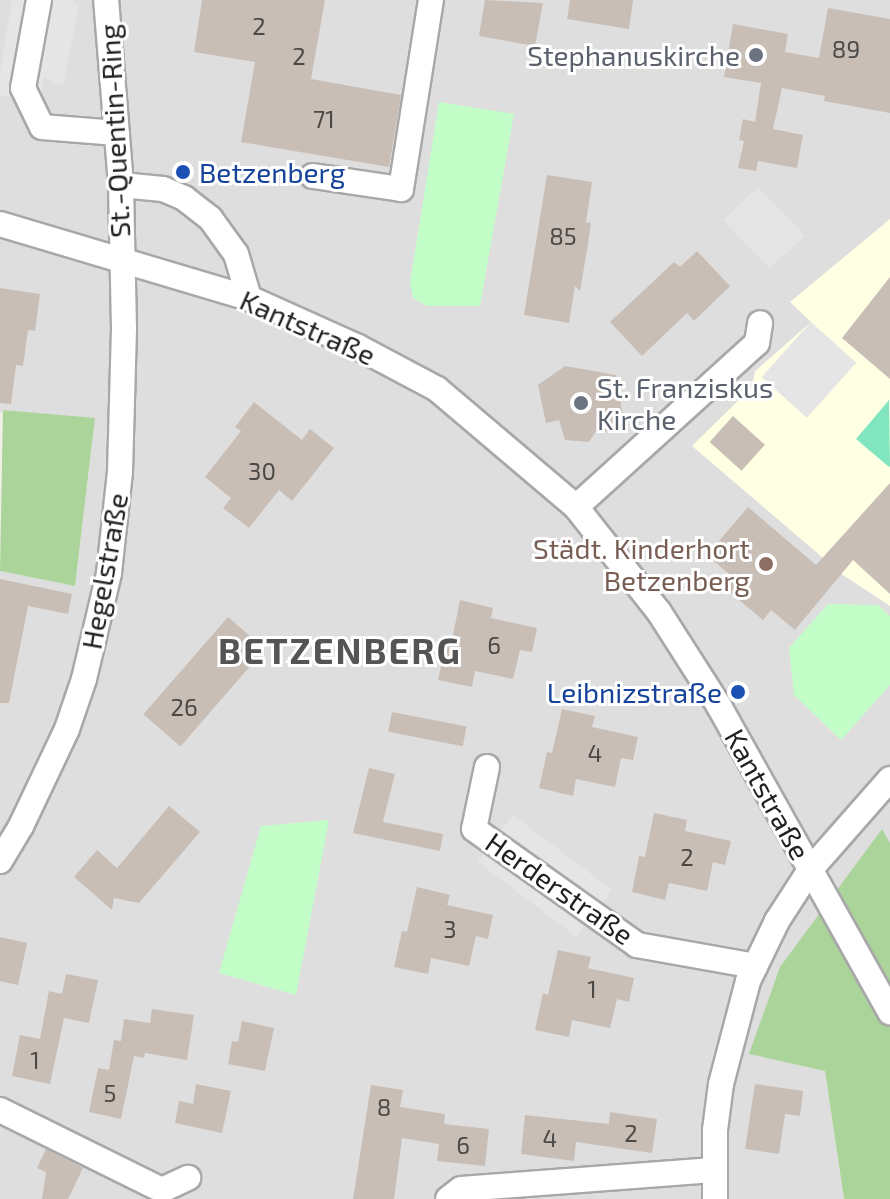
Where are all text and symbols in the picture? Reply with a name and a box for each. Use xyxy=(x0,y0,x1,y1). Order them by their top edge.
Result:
house number: 2 xyxy=(252,12,266,40)
street label: St.-Quentin-Ring xyxy=(92,23,136,239)
house number: 89 xyxy=(832,35,860,63)
place label: Stephanuskirche xyxy=(527,38,740,72)
house number: 2 xyxy=(292,42,306,70)
marker: Stephanuskirche xyxy=(747,46,765,64)
house number: 71 xyxy=(313,105,335,133)
place label: Betzenberg xyxy=(199,155,345,189)
marker: Betzenberg xyxy=(174,163,192,181)
house number: 85 xyxy=(549,222,577,250)
street label: Kantstraße xyxy=(235,282,381,372)
place label: St. Franziskus Kirche xyxy=(597,370,773,436)
marker: St. Franziskus Kirche xyxy=(572,394,590,412)
house number: 30 xyxy=(248,457,276,485)
street label: Hegelstraße xyxy=(74,490,134,652)
place label: Städt. Kinderhort Betzenberg xyxy=(533,531,750,597)
marker: Städt. Kinderhort Betzenberg xyxy=(757,555,775,573)
district label: BETZENBERG xyxy=(218,628,462,672)
house number: 6 xyxy=(487,631,501,659)
place label: Leibnizstraße xyxy=(547,675,722,709)
marker: Leibnizstraße xyxy=(729,683,747,701)
house number: 26 xyxy=(170,693,198,721)
street label: Kantstraße xyxy=(718,723,818,865)
house number: 4 xyxy=(588,739,602,767)
street label: Herderstraße xyxy=(480,825,640,951)
house number: 2 xyxy=(680,843,694,871)
house number: 3 xyxy=(443,915,457,943)
house number: 1 xyxy=(587,975,597,1003)
house number: 1 xyxy=(30,1046,40,1074)
house number: 5 xyxy=(104,1079,116,1107)
house number: 8 xyxy=(377,1093,391,1121)
house number: 2 xyxy=(624,1119,638,1147)
house number: 4 xyxy=(543,1124,557,1152)
house number: 6 xyxy=(456,1131,470,1159)

